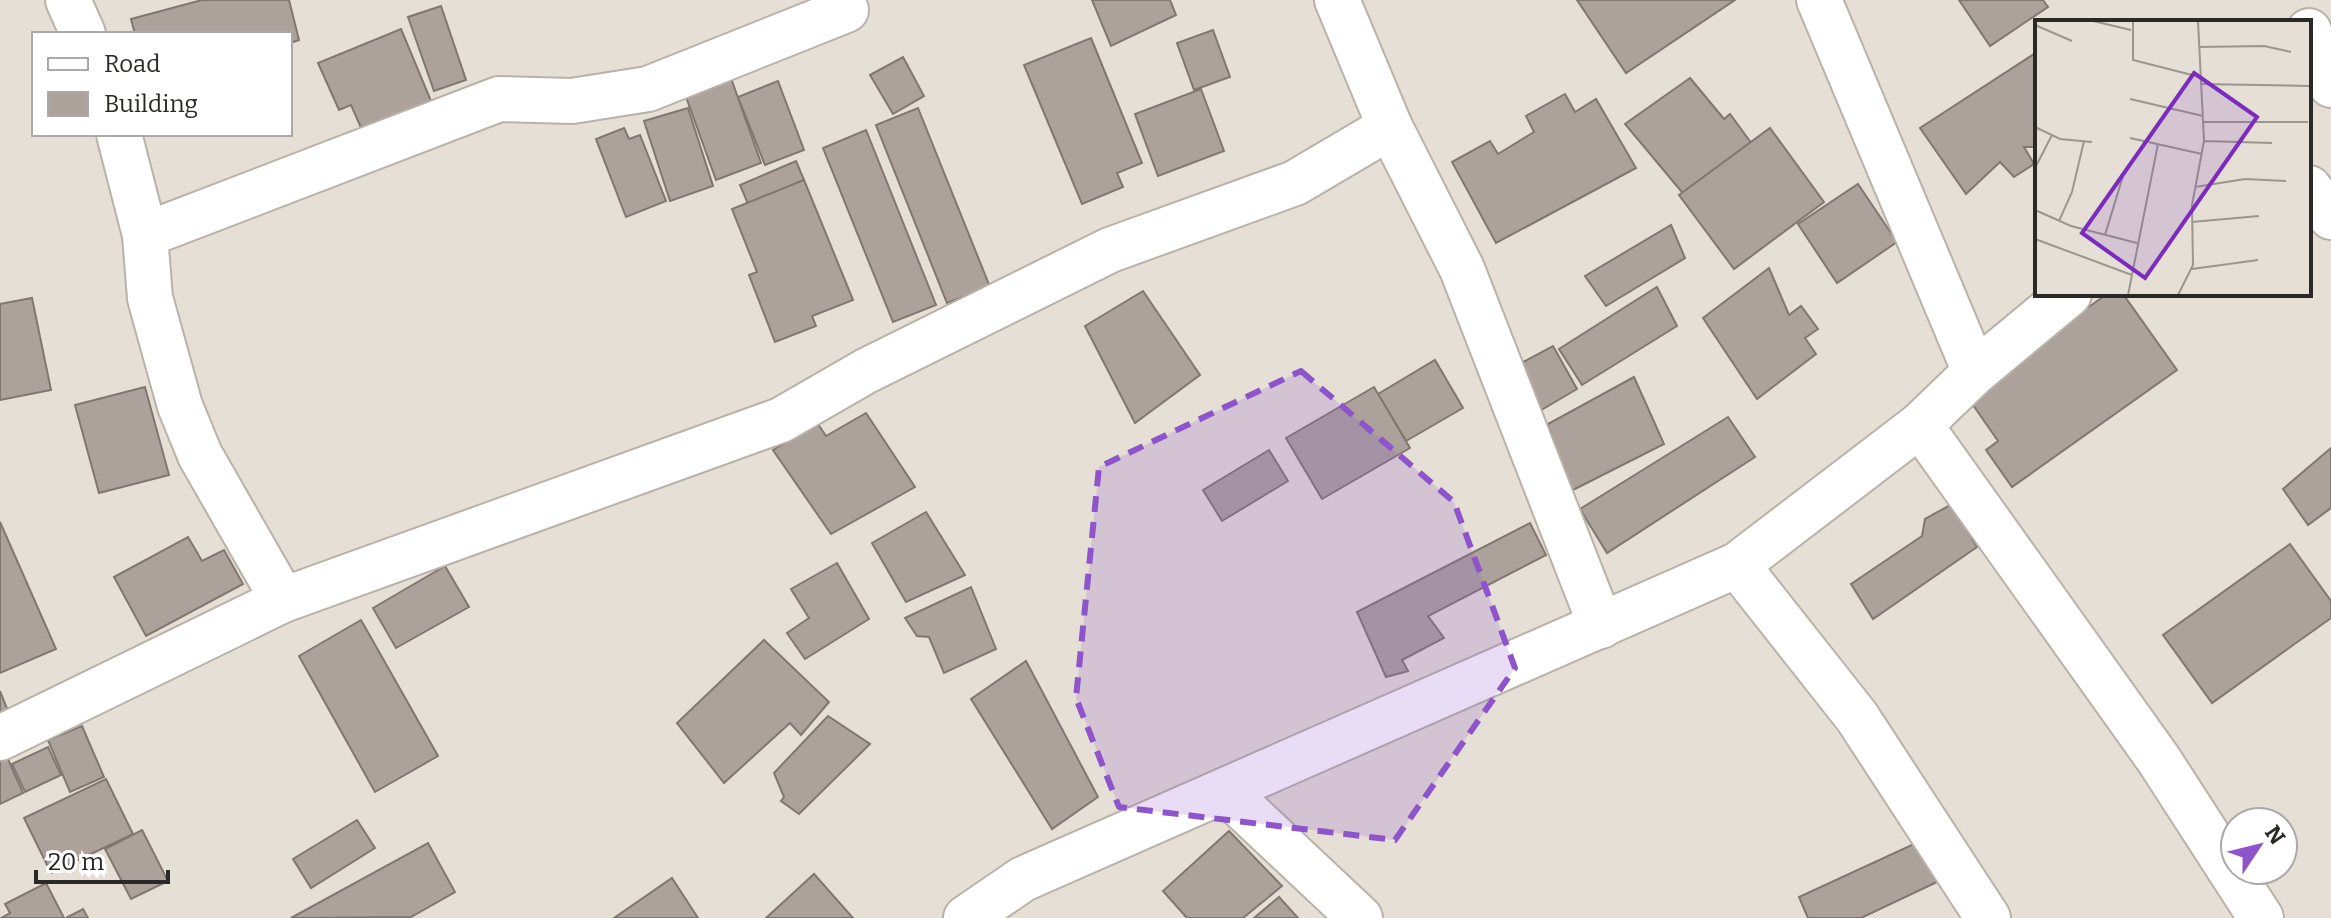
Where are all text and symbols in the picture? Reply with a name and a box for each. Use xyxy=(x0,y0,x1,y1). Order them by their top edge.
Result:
inset map xyxy=(2035,20,2311,296)
legend xyxy=(32,32,292,136)
text: Road xyxy=(104,50,160,78)
text: Building xyxy=(104,90,198,118)
north arrow xyxy=(2219,806,2299,886)
text: N xyxy=(2259,820,2291,850)
scale bar xyxy=(36,834,168,884)
text: 20 m xyxy=(48,848,104,876)

